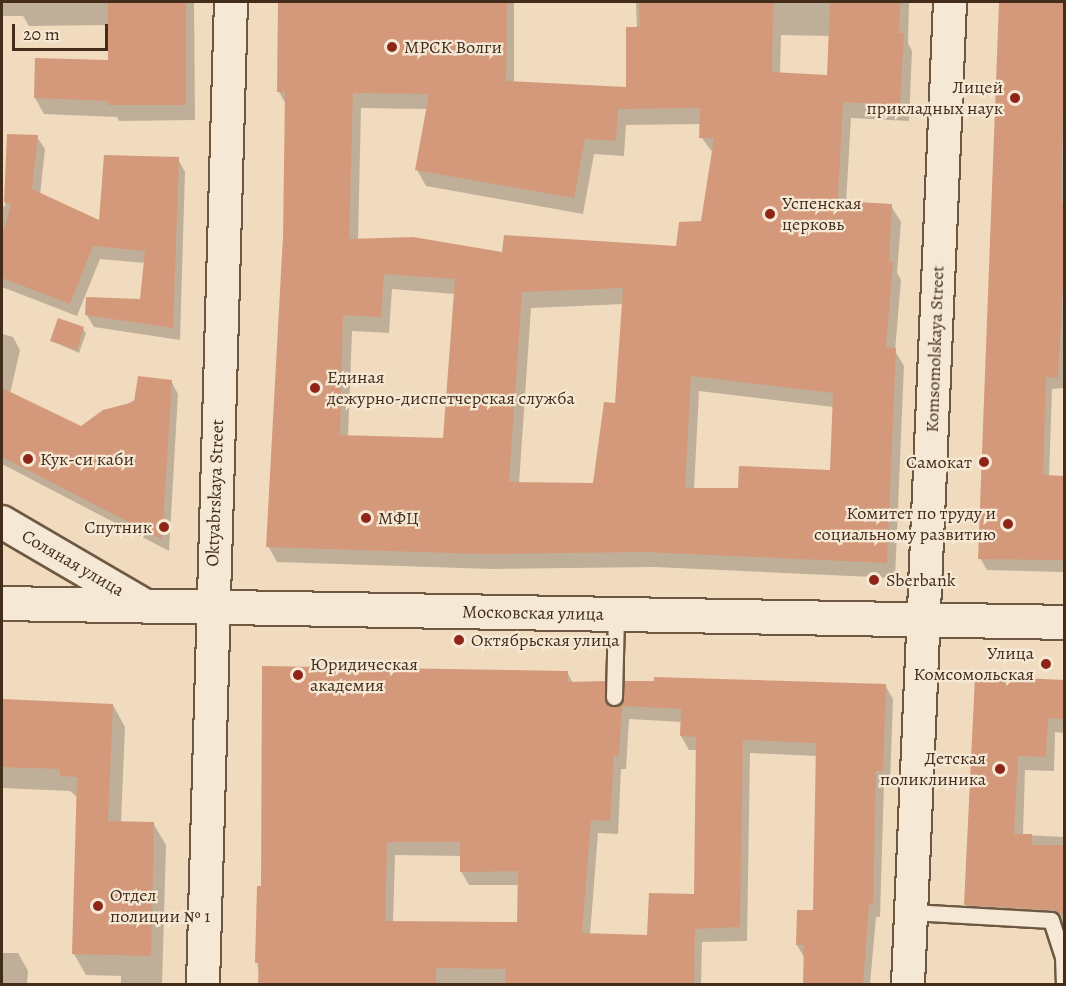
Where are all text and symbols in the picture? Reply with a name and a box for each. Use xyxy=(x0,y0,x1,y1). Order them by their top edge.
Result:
scale bar xyxy=(15,12,111,50)
text: 20 m xyxy=(23,22,60,46)
place label: МРСК Волги xyxy=(404,36,502,58)
marker: МРСК Волги xyxy=(385,40,399,54)
place label: Лицей прикладных наук xyxy=(867,77,1003,119)
marker: Лицей прикладных наук xyxy=(1008,91,1022,105)
place label: Успенская церковь xyxy=(782,193,862,236)
marker: Успенская церковь xyxy=(763,207,777,221)
street label: Komsomolskaya Street xyxy=(921,265,949,433)
place label: Единая дежурно-диспетчерская служба xyxy=(327,367,575,410)
marker: Единая дежурно-диспетчерская служба xyxy=(308,381,322,395)
street label: Oktyabrskaya Street xyxy=(202,419,228,567)
place label: Кук-си каби xyxy=(40,448,134,470)
place label: Самокат xyxy=(906,451,972,473)
marker: Кук-си каби xyxy=(21,452,35,466)
marker: Самокат xyxy=(977,455,991,469)
place label: Комитет по труду и социальному развитию xyxy=(814,503,996,546)
place label: МФЦ xyxy=(378,507,419,529)
marker: МФЦ xyxy=(359,511,373,525)
place label: Спутник xyxy=(84,516,152,538)
marker: Комитет по труду и социальному развитию xyxy=(1001,517,1015,531)
marker: Спутник xyxy=(157,520,171,534)
street label: Соляная улица xyxy=(18,525,128,601)
place label: Sberbank xyxy=(886,569,956,591)
marker: Sberbank xyxy=(867,573,881,587)
street label: Московская улица xyxy=(462,601,604,625)
place label: Октябрьская улица xyxy=(471,629,620,651)
marker: Октябрьская улица xyxy=(452,633,466,647)
place label: Улица Комсомольская xyxy=(914,643,1034,686)
place label: Юридическая академия xyxy=(310,654,418,696)
marker: Улица Комсомольская xyxy=(1039,657,1053,671)
marker: Юридическая академия xyxy=(291,668,305,682)
place label: Детская поликлиника xyxy=(880,748,986,790)
marker: Детская поликлиника xyxy=(991,760,1009,778)
place label: Отдел полиции № 1 xyxy=(110,885,210,928)
marker: Отдел полиции № 1 xyxy=(91,899,105,913)

